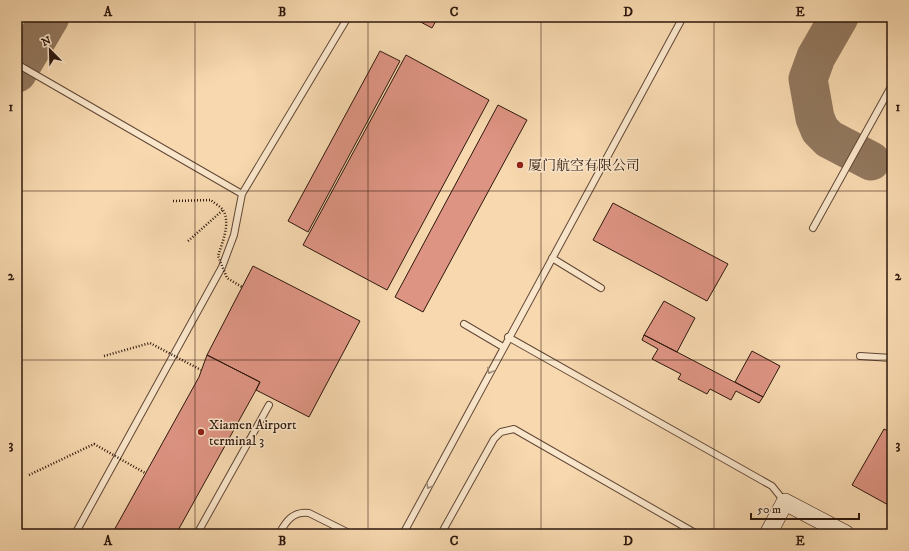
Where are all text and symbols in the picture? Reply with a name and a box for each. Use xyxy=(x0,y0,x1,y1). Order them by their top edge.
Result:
text: A xyxy=(103,4,113,20)
text: B xyxy=(278,4,286,20)
text: C xyxy=(450,4,459,20)
text: D xyxy=(623,4,633,20)
text: E xyxy=(795,4,805,20)
north arrow xyxy=(30,30,70,70)
text: N xyxy=(40,34,53,50)
text: 1 xyxy=(9,99,14,115)
text: 1 xyxy=(896,99,901,115)
place label: 厦门航空有限公司 xyxy=(528,157,640,175)
marker: 厦门航空有限公司 xyxy=(515,160,525,170)
text: 2 xyxy=(8,268,15,284)
text: 2 xyxy=(895,268,902,284)
one-way arrow xyxy=(487,367,495,374)
place label: Xiamen Airport terminal 3 xyxy=(209,416,297,450)
marker: Xiamen Airport terminal 3 xyxy=(196,427,206,437)
text: 3 xyxy=(9,437,14,453)
text: 3 xyxy=(896,437,901,453)
one-way arrow xyxy=(426,482,433,489)
scale bar xyxy=(751,495,859,521)
text: 50 m xyxy=(757,502,781,517)
text: A xyxy=(103,533,113,549)
text: B xyxy=(278,533,286,549)
text: C xyxy=(450,533,459,549)
text: D xyxy=(623,533,633,549)
text: E xyxy=(795,533,805,549)

